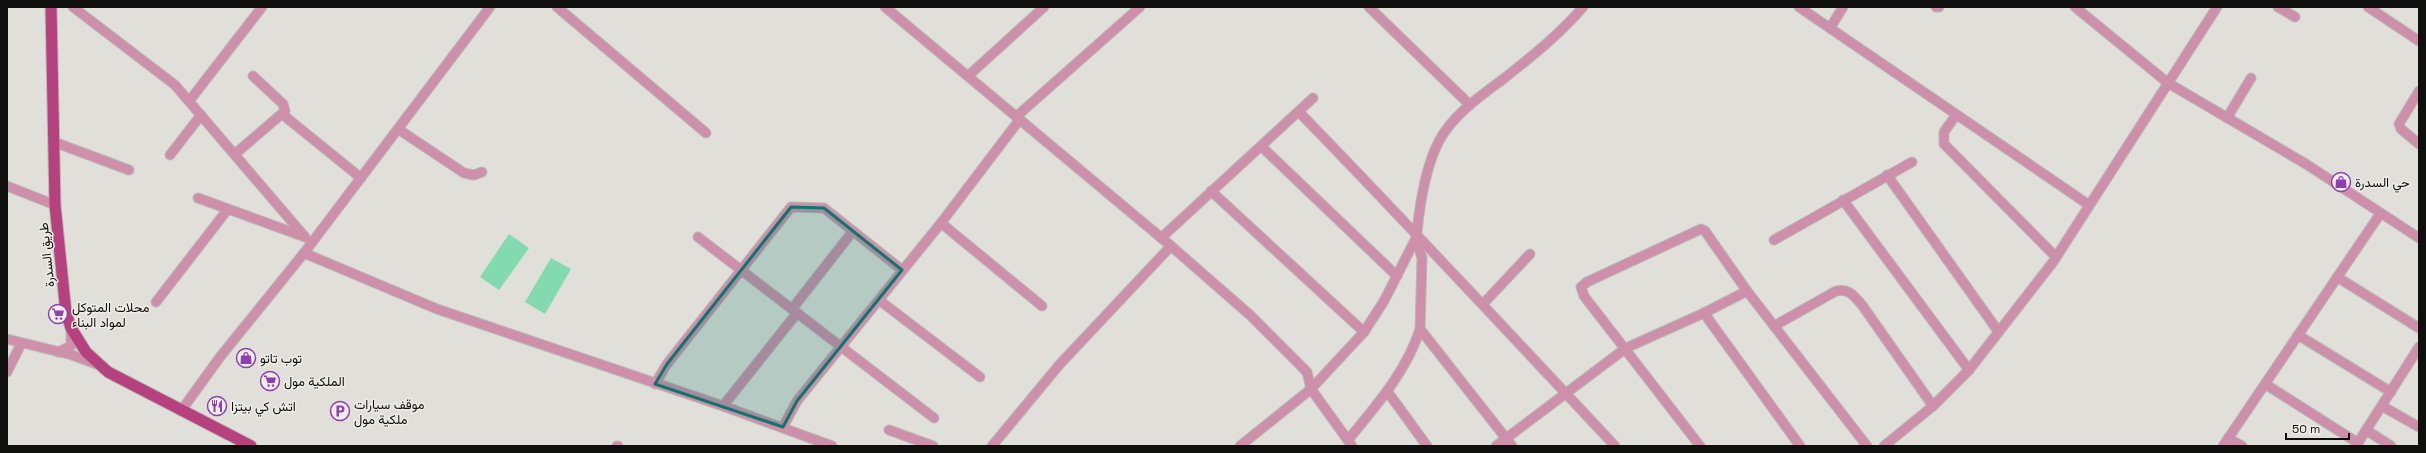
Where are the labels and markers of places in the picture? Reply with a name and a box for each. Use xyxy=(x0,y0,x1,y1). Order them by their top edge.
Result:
shop icon: حي السدرة xyxy=(2330,171,2352,193)
place label: حي السدرة xyxy=(2355,174,2410,193)
place label: محلات المتوكل لمواد البناء xyxy=(72,299,150,331)
supermarket icon: محلات المتوكل لمواد البناء xyxy=(47,303,69,325)
shop icon: توب تاتو xyxy=(235,347,257,369)
place label: توب تاتو xyxy=(260,350,302,367)
supermarket icon: الملكية مول xyxy=(259,370,281,392)
place label: الملكية مول xyxy=(284,373,345,390)
restaurant icon: اتش كي بيتزا xyxy=(206,395,228,417)
place label: موقف سيارات ملكية مول xyxy=(354,396,424,428)
place label: اتش كي بيتزا xyxy=(231,398,296,417)
parking icon: موقف سيارات ملكية مول xyxy=(329,400,351,422)

